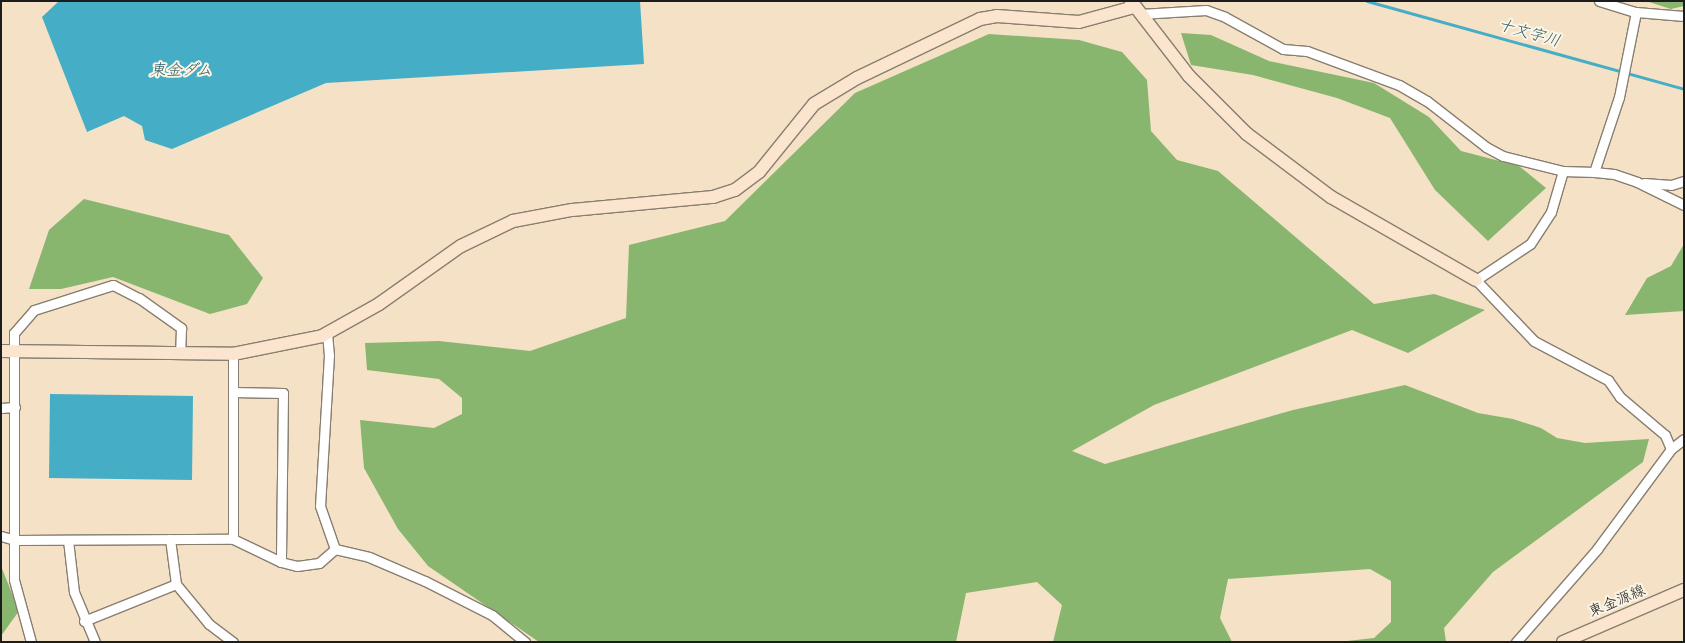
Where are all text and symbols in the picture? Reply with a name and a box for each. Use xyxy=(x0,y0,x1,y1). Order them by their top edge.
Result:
water label: 十文字川 xyxy=(1496,15,1562,51)
water label: 東金ダム xyxy=(149,60,213,80)
street label: 東金源線 xyxy=(1586,581,1648,621)

